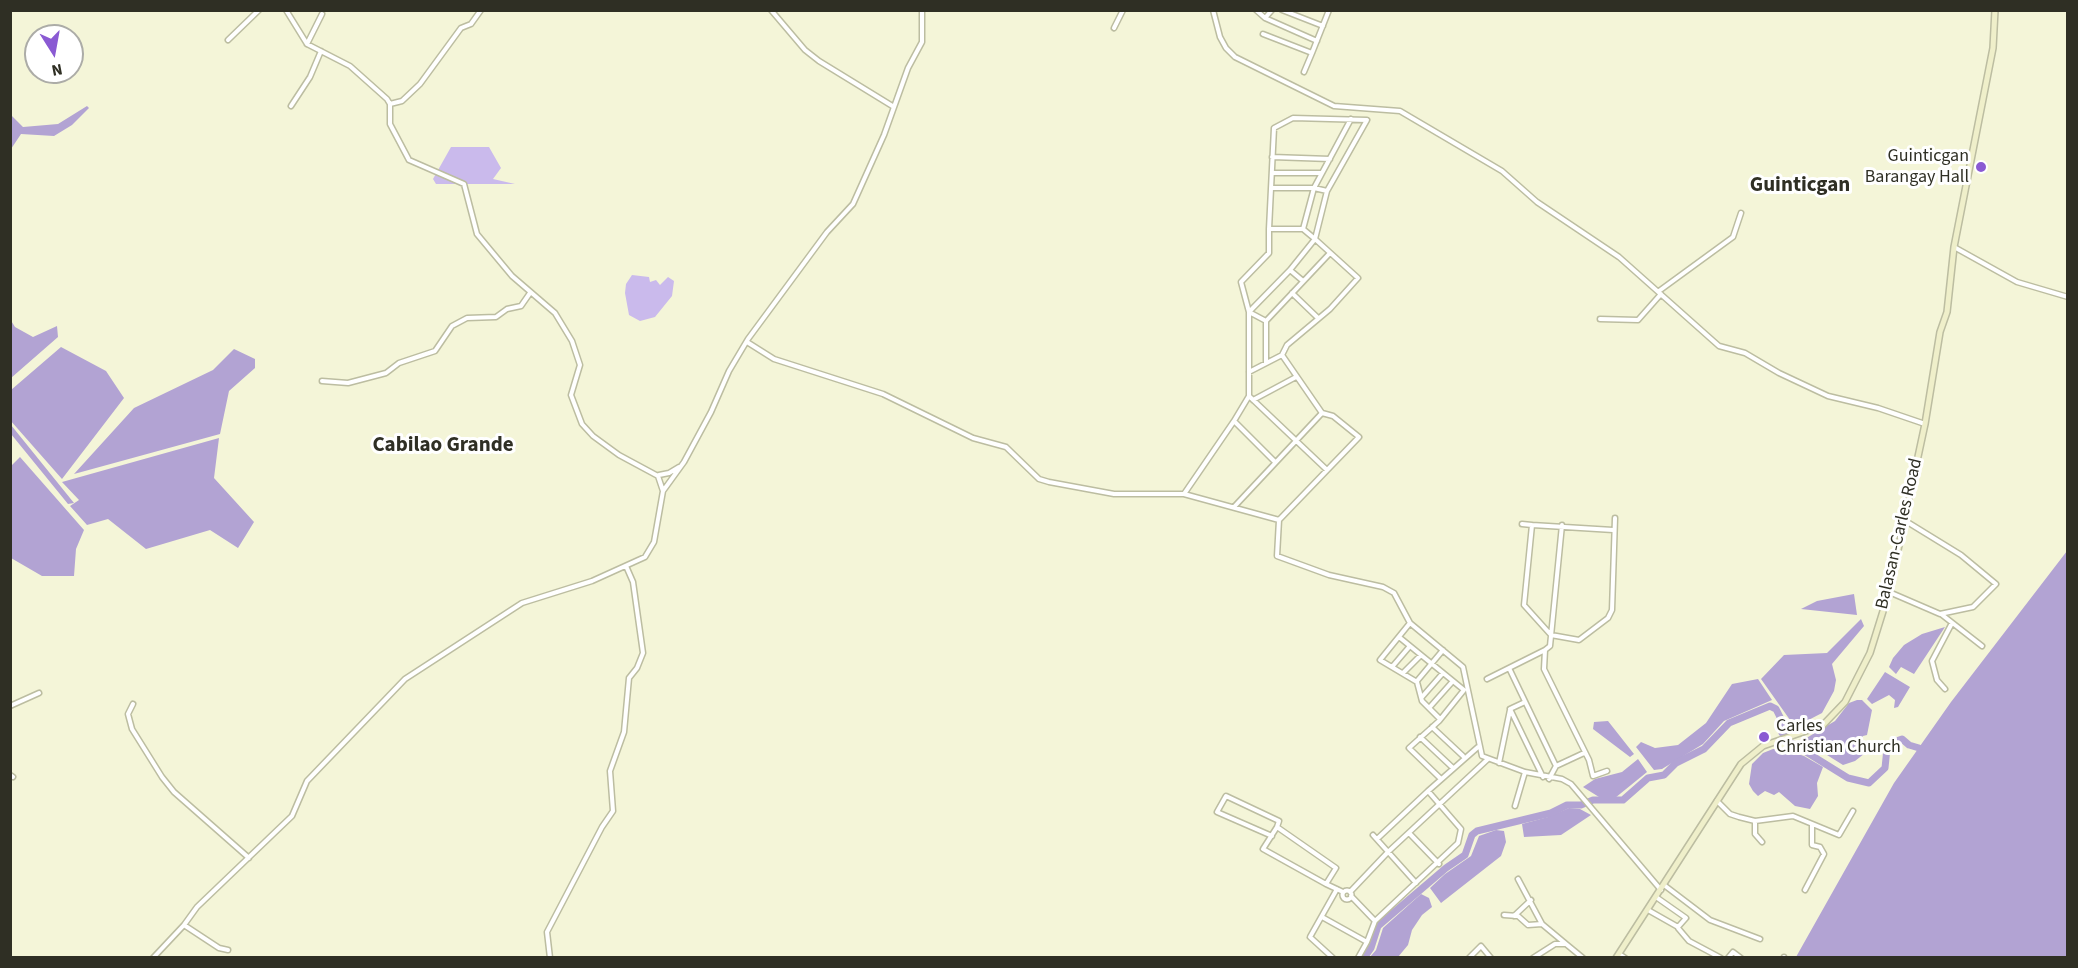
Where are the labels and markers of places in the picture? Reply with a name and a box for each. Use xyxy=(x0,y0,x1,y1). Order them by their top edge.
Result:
place label: Guinticgan Barangay Hall xyxy=(1865,146,1969,188)
marker: Guinticgan Barangay Hall xyxy=(1974,160,1988,174)
place label: Carles Christian Church xyxy=(1776,716,1901,758)
marker: Carles Christian Church xyxy=(1757,730,1771,744)

